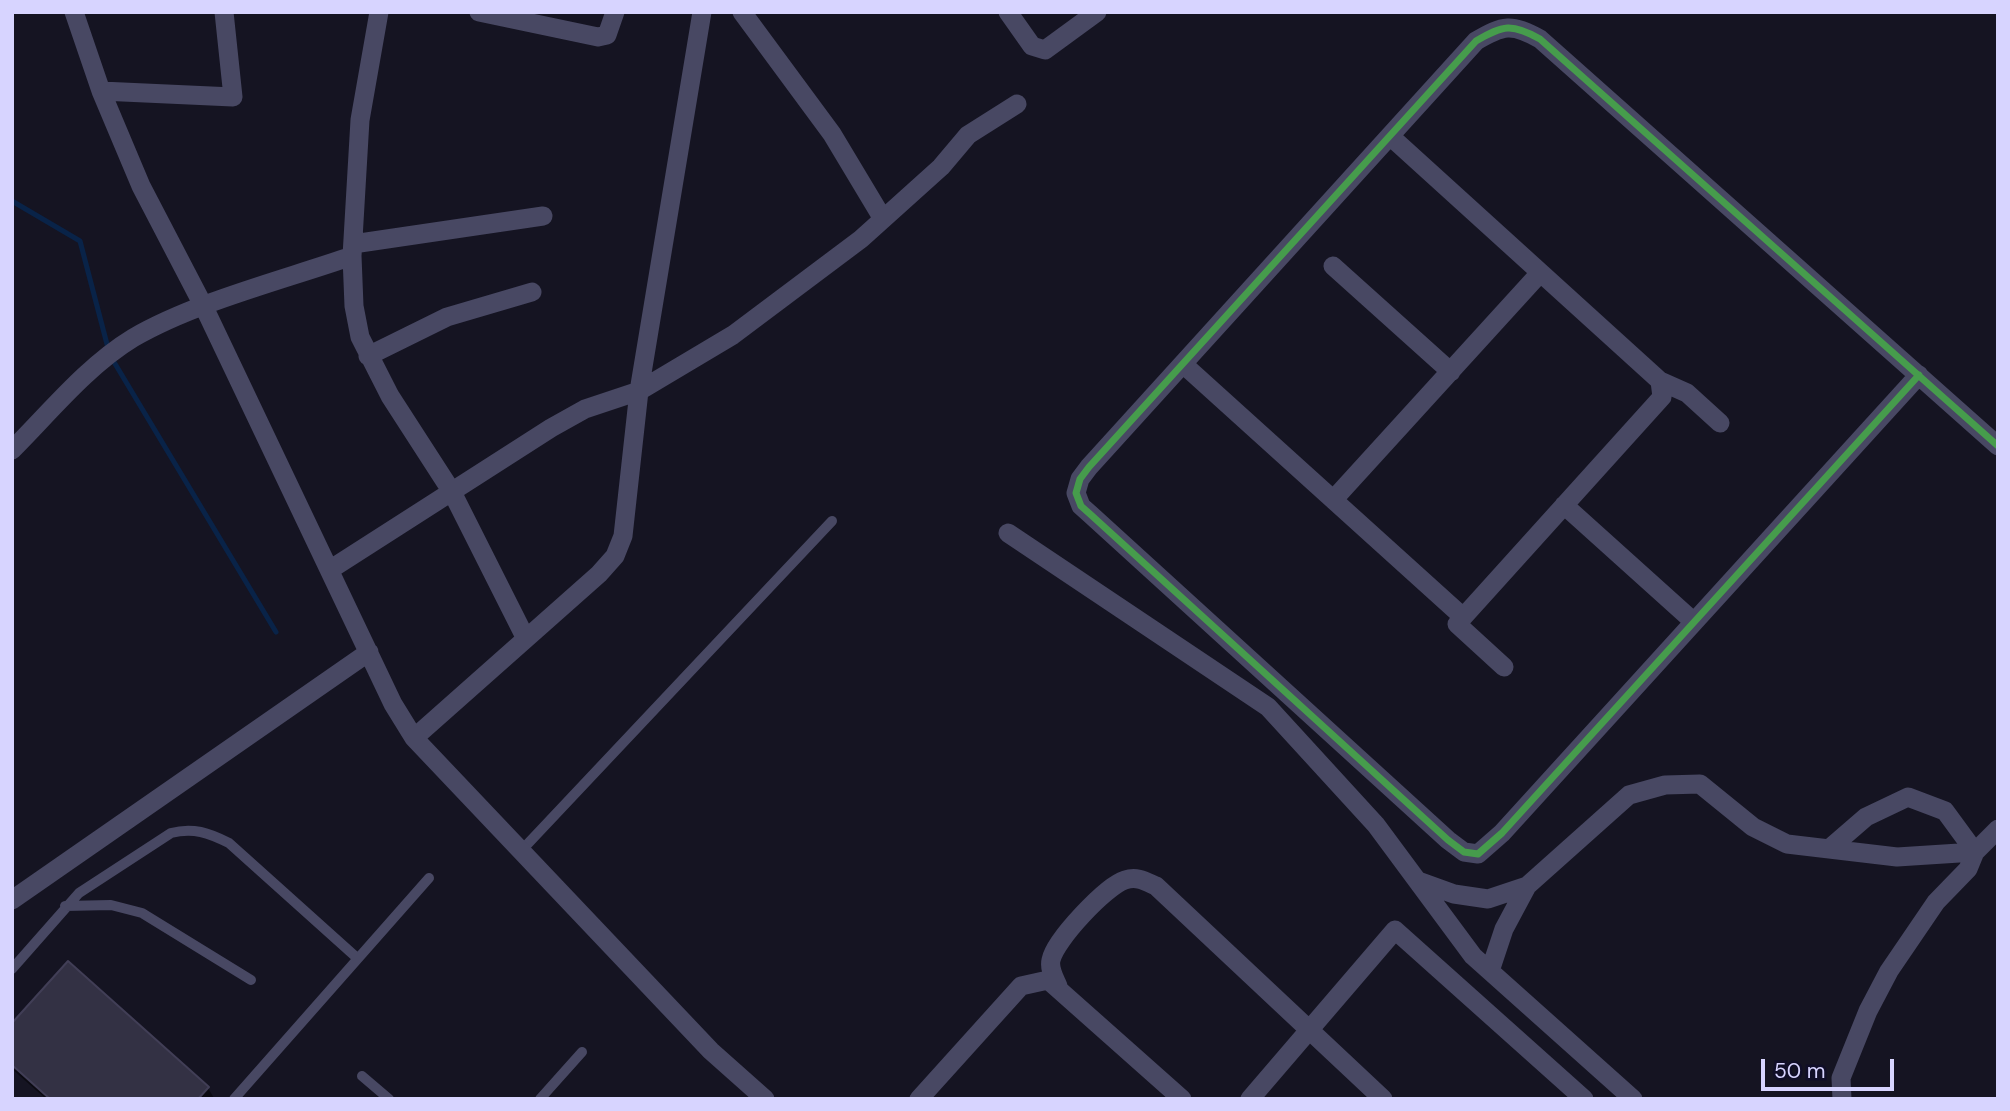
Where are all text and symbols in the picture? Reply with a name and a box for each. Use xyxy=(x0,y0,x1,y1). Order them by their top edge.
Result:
scale bar xyxy=(1765,1044,1898,1088)
text: 50 m xyxy=(1774,1057,1825,1085)

